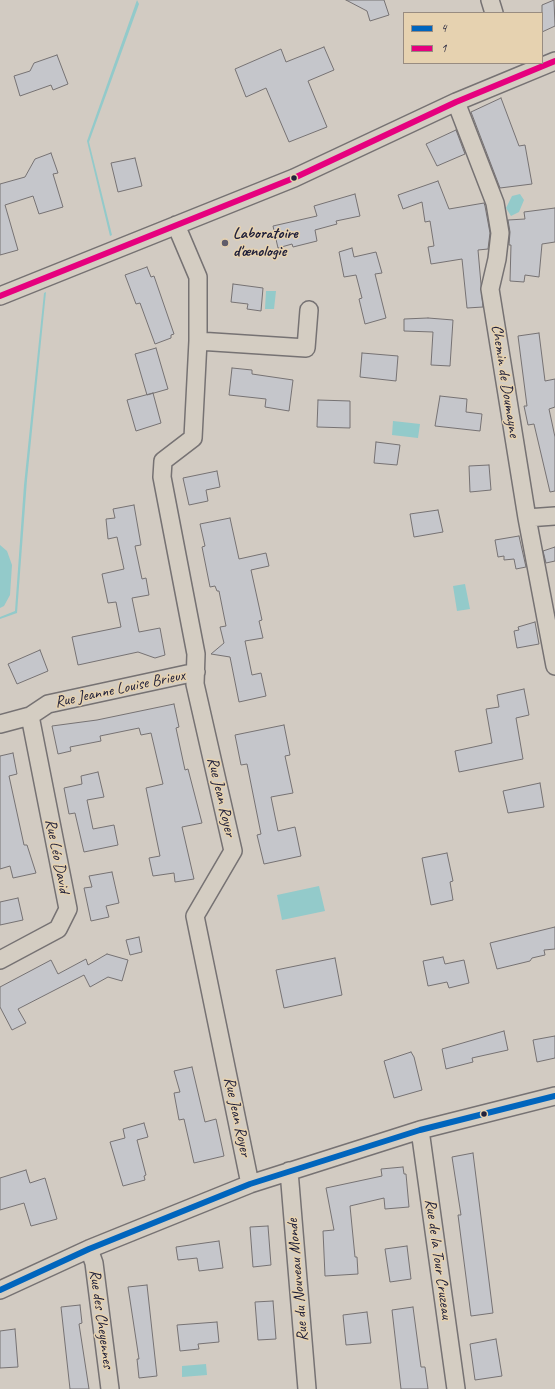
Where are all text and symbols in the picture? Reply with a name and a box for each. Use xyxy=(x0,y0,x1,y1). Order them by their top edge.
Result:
legend xyxy=(403,12,543,64)
text: 4 xyxy=(441,20,446,36)
text: 1 xyxy=(441,40,446,56)
unlabelled marker xyxy=(289,173,299,183)
place label: Laboratoire d'œnologie xyxy=(233,224,298,262)
marker: Laboratoire d'œnologie xyxy=(220,238,230,248)
street label: Chemin de Doumayne xyxy=(487,323,523,439)
street label: Rue Jeanne Louise Brieux xyxy=(53,666,187,712)
street label: Rue Jean Royer xyxy=(203,755,239,839)
street label: Rue Léo David xyxy=(40,817,74,895)
street label: Rue Jean Royer xyxy=(219,1075,255,1159)
unlabelled marker xyxy=(479,1109,489,1119)
street label: Rue de la Tour Cruzeau xyxy=(420,1198,456,1320)
street label: Rue du Nouveau Monde xyxy=(283,1218,313,1342)
street label: Rue des Cheyennes xyxy=(85,1268,117,1370)

